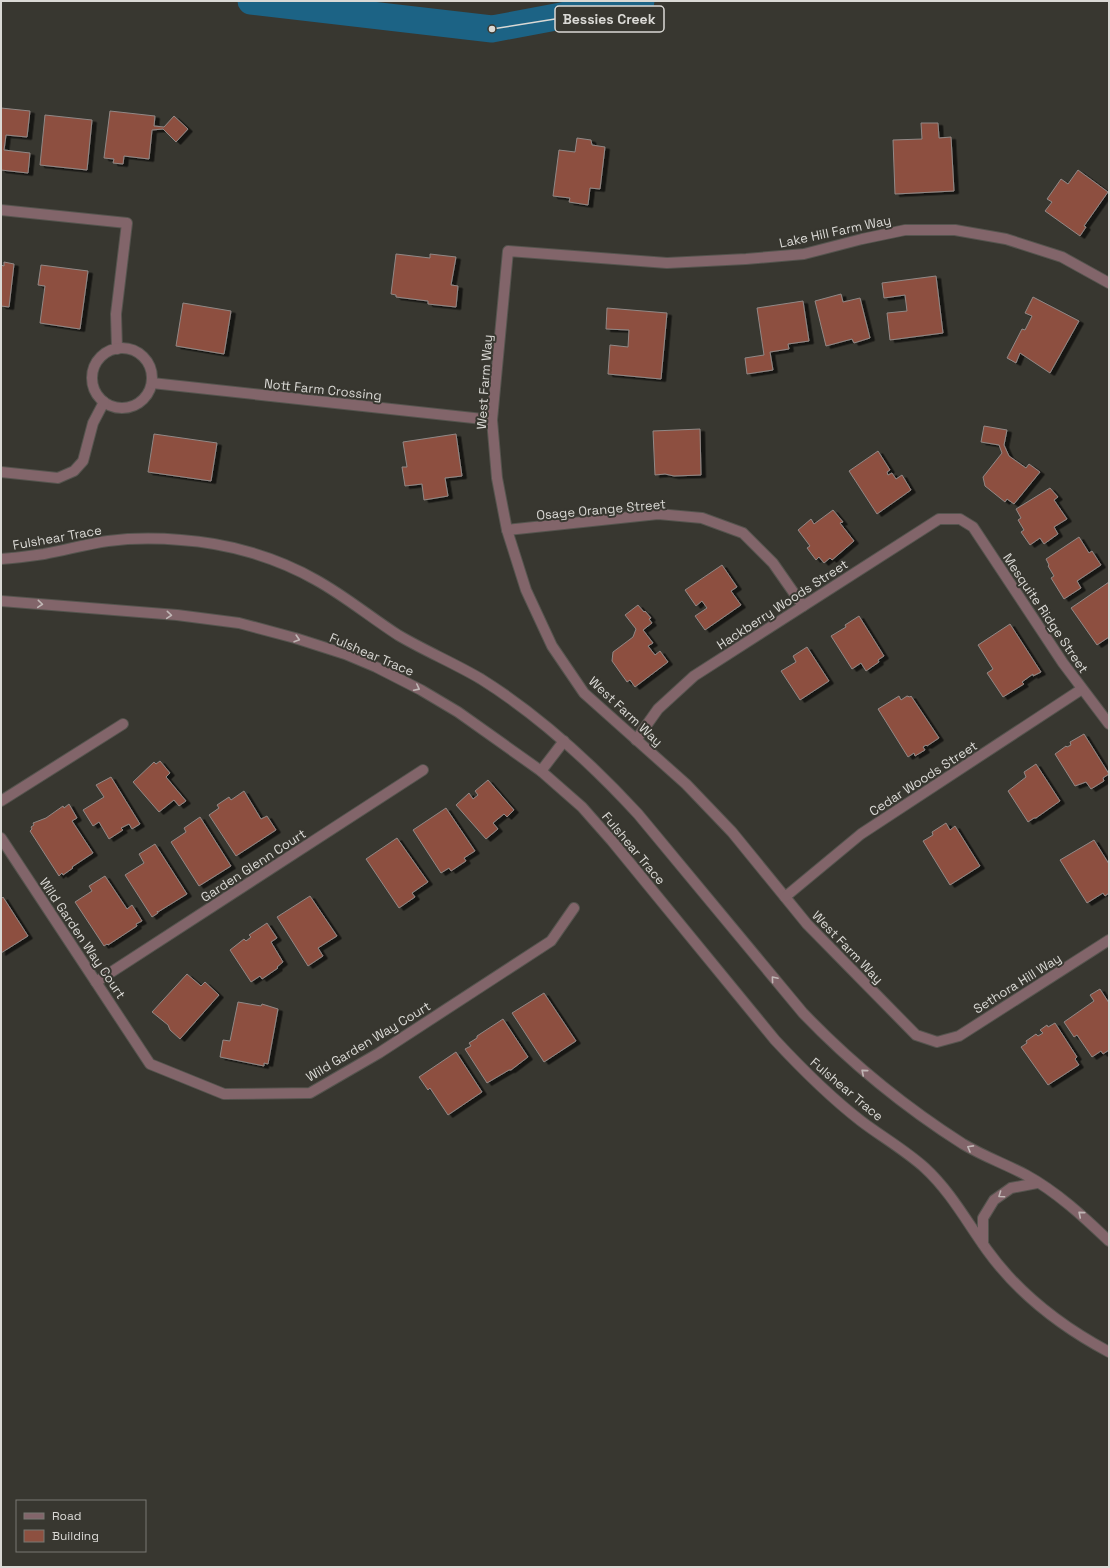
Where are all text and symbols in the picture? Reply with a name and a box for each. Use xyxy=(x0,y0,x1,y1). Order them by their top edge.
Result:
callout: Bessies Creek xyxy=(555,6,664,32)
text: Bessies Creek xyxy=(562,10,656,28)
street label: Lake Hill Farm Way xyxy=(778,211,893,252)
street label: West Farm Way xyxy=(473,334,496,430)
street label: Nott Farm Crossing xyxy=(263,375,383,404)
street label: Osage Orange Street xyxy=(535,495,667,524)
street label: Fulshear Trace xyxy=(11,521,103,554)
street label: Mesquite Ridge Street xyxy=(999,550,1092,676)
street label: Hackberry Woods Street xyxy=(713,556,851,653)
one-way arrow xyxy=(37,600,43,609)
one-way arrow xyxy=(166,610,172,619)
street label: Fulshear Trace xyxy=(327,629,417,680)
one-way arrow xyxy=(293,634,300,643)
street label: West Farm Way xyxy=(585,673,666,750)
one-way arrow xyxy=(413,683,420,691)
street label: Cedar Woods Street xyxy=(866,737,981,820)
street label: Fulshear Trace xyxy=(598,808,669,888)
street label: Garden Glenn Court xyxy=(197,825,309,906)
street label: Wild Garden Way Court xyxy=(36,874,129,1002)
street label: West Farm Way xyxy=(808,907,887,987)
street label: Sethora Hill Way xyxy=(970,950,1064,1017)
one-way arrow xyxy=(772,976,779,983)
street label: Wild Garden Way Court xyxy=(303,997,434,1085)
street label: Fulshear Trace xyxy=(807,1054,887,1125)
one-way arrow xyxy=(862,1069,869,1076)
one-way arrow xyxy=(967,1145,974,1152)
one-way arrow xyxy=(998,1190,1005,1198)
one-way arrow xyxy=(1078,1212,1086,1219)
legend xyxy=(16,1500,146,1552)
text: Road xyxy=(52,1508,81,1524)
text: Building xyxy=(52,1528,99,1544)

